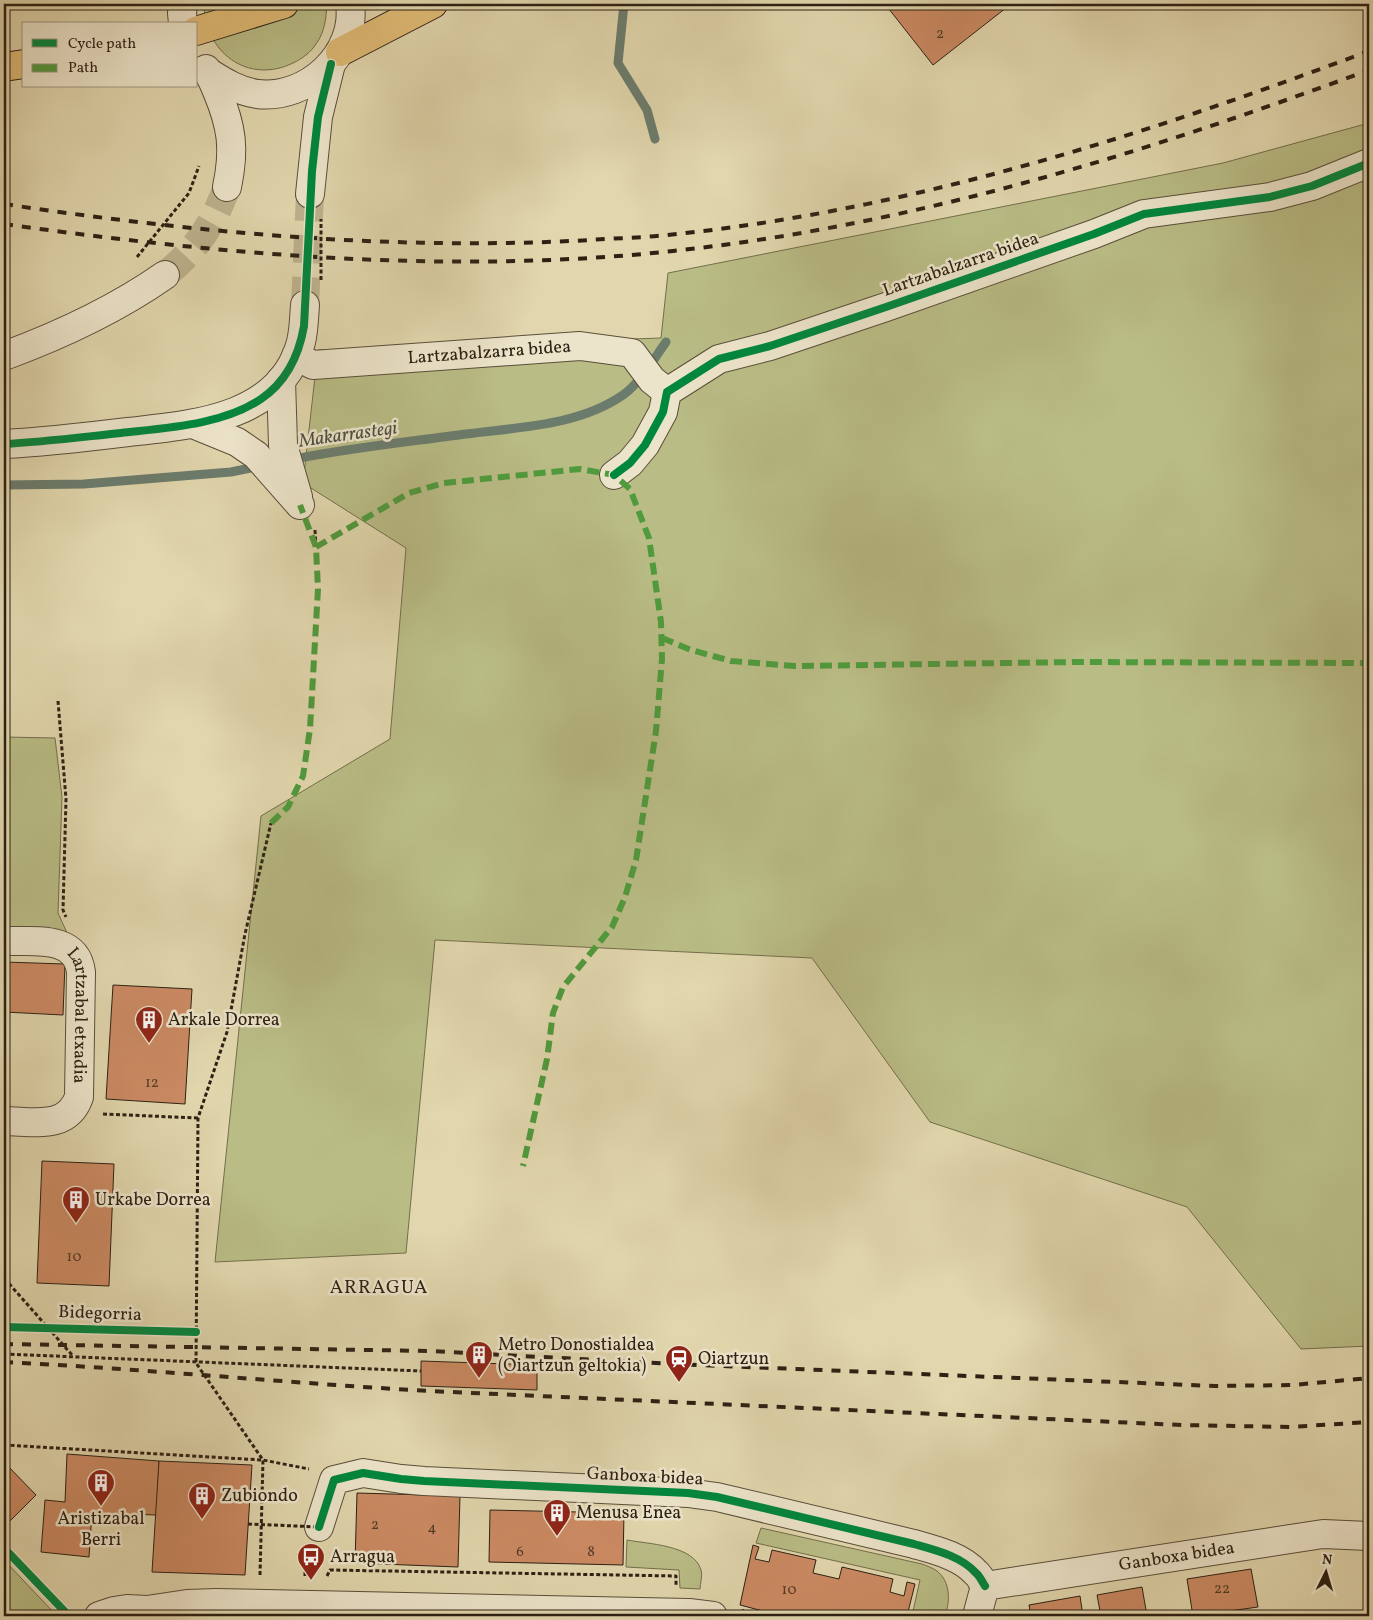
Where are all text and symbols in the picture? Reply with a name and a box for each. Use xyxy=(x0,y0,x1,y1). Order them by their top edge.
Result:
legend xyxy=(22,22,198,88)
house number: 2 xyxy=(936,24,944,45)
text: Cycle path xyxy=(68,34,136,55)
text: Path xyxy=(68,58,98,79)
street label: Lartzabalzarra bidea xyxy=(880,227,1042,303)
street label: Lartzabalzarra bidea xyxy=(407,334,572,371)
water label: Makarrastegi xyxy=(296,415,399,455)
street label: Lartzabal etxadia xyxy=(61,942,94,1084)
building icon: Arkale Dorrea xyxy=(134,1005,164,1044)
place label: Arkale Dorrea xyxy=(168,1008,280,1033)
house number: 12 xyxy=(145,1073,159,1094)
building icon: Urkabe Dorrea xyxy=(61,1185,91,1224)
place label: Urkabe Dorrea xyxy=(95,1188,211,1213)
house number: 10 xyxy=(67,1247,81,1268)
district label: ARRAGUA xyxy=(330,1275,428,1301)
street label: Bidegorria xyxy=(58,1300,142,1328)
place label: Metro Donostialdea (Oiartzun geltokia) xyxy=(498,1333,654,1379)
building icon: Metro Donostialdea (Oiartzun geltokia) xyxy=(464,1340,494,1379)
station icon: Oiartzun xyxy=(664,1344,694,1383)
place label: Oiartzun xyxy=(698,1347,770,1372)
street label: Ganboxa bidea xyxy=(586,1461,704,1493)
building icon: Aristizabal Berri xyxy=(86,1468,116,1507)
building icon: Zubiondo xyxy=(187,1481,217,1520)
place label: Zubiondo xyxy=(221,1484,298,1509)
building icon: Menusa Enea xyxy=(542,1498,572,1537)
place label: Menusa Enea xyxy=(576,1501,681,1526)
place label: Aristizabal Berri xyxy=(57,1507,145,1553)
house number: 2 xyxy=(371,1515,379,1536)
house number: 4 xyxy=(428,1518,437,1539)
street label: Ganboxa bidea xyxy=(1117,1535,1236,1578)
bus stop icon: Arragua xyxy=(296,1542,326,1581)
house number: 6 xyxy=(516,1542,524,1563)
house number: 8 xyxy=(587,1542,595,1563)
place label: Arragua xyxy=(330,1545,395,1570)
north arrow xyxy=(1300,1548,1350,1598)
text: N xyxy=(1321,1551,1333,1570)
house number: 22 xyxy=(1214,1579,1230,1600)
house number: 10 xyxy=(782,1580,796,1601)

